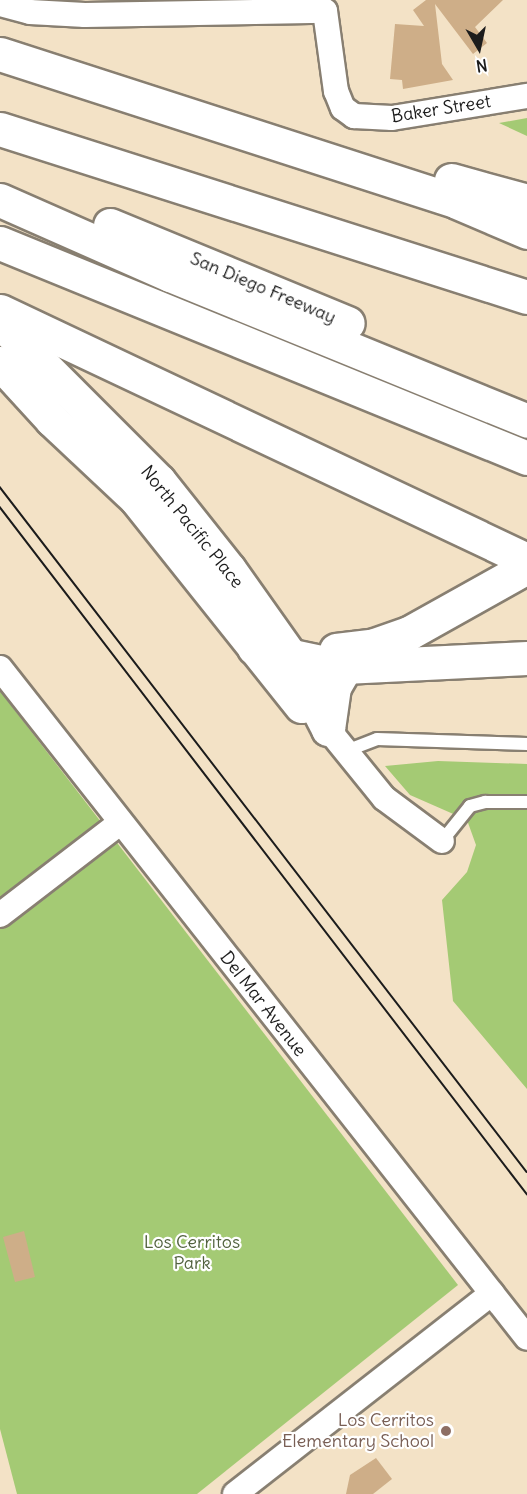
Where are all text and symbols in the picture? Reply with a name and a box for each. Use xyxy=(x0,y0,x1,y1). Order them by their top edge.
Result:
north arrow xyxy=(449,18,509,78)
text: N xyxy=(475,55,489,77)
street label: Baker Street xyxy=(390,90,492,128)
street label: San Diego Freeway xyxy=(187,248,339,328)
street label: North Pacific Place xyxy=(136,461,248,593)
street label: Del Mar Avenue xyxy=(215,947,311,1061)
park label: Los Cerritos Park xyxy=(144,1232,240,1274)
place label: Los Cerritos Elementary School xyxy=(282,1410,434,1452)
marker: Los Cerritos Elementary School xyxy=(439,1424,453,1438)

